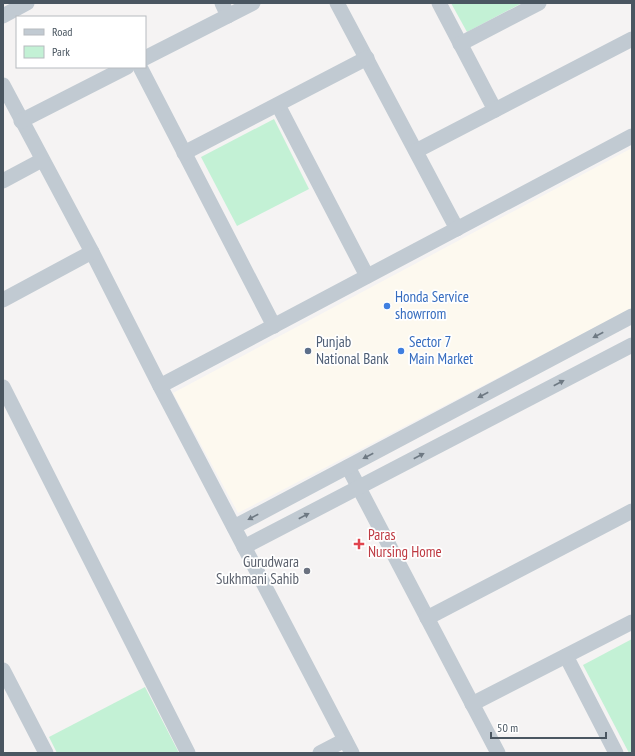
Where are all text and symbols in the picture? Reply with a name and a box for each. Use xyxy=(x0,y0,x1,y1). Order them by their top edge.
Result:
legend xyxy=(16,16,146,68)
text: Road xyxy=(52,24,72,39)
text: Park xyxy=(52,44,70,59)
place label: Honda Service showrrom xyxy=(395,287,469,323)
marker: Honda Service showrrom xyxy=(382,301,392,311)
one-way arrow xyxy=(592,331,603,338)
place label: Punjab National Bank xyxy=(316,332,389,368)
place label: Sector 7 Main Market xyxy=(409,332,473,368)
marker: Punjab National Bank xyxy=(303,346,313,356)
marker: Sector 7 Main Market xyxy=(396,346,406,356)
one-way arrow xyxy=(553,380,565,386)
one-way arrow xyxy=(477,392,488,399)
one-way arrow xyxy=(362,453,374,460)
one-way arrow xyxy=(413,453,425,459)
one-way arrow xyxy=(298,513,310,519)
one-way arrow xyxy=(247,514,259,520)
place label: Paras Nursing Home xyxy=(368,525,442,561)
marker: Paras Nursing Home xyxy=(353,538,365,550)
place label: Gurudwara Sukhmani Sahib xyxy=(216,552,299,588)
marker: Gurudwara Sukhmani Sahib xyxy=(302,566,312,576)
scale bar xyxy=(491,714,606,740)
text: 50 m xyxy=(497,720,518,735)

